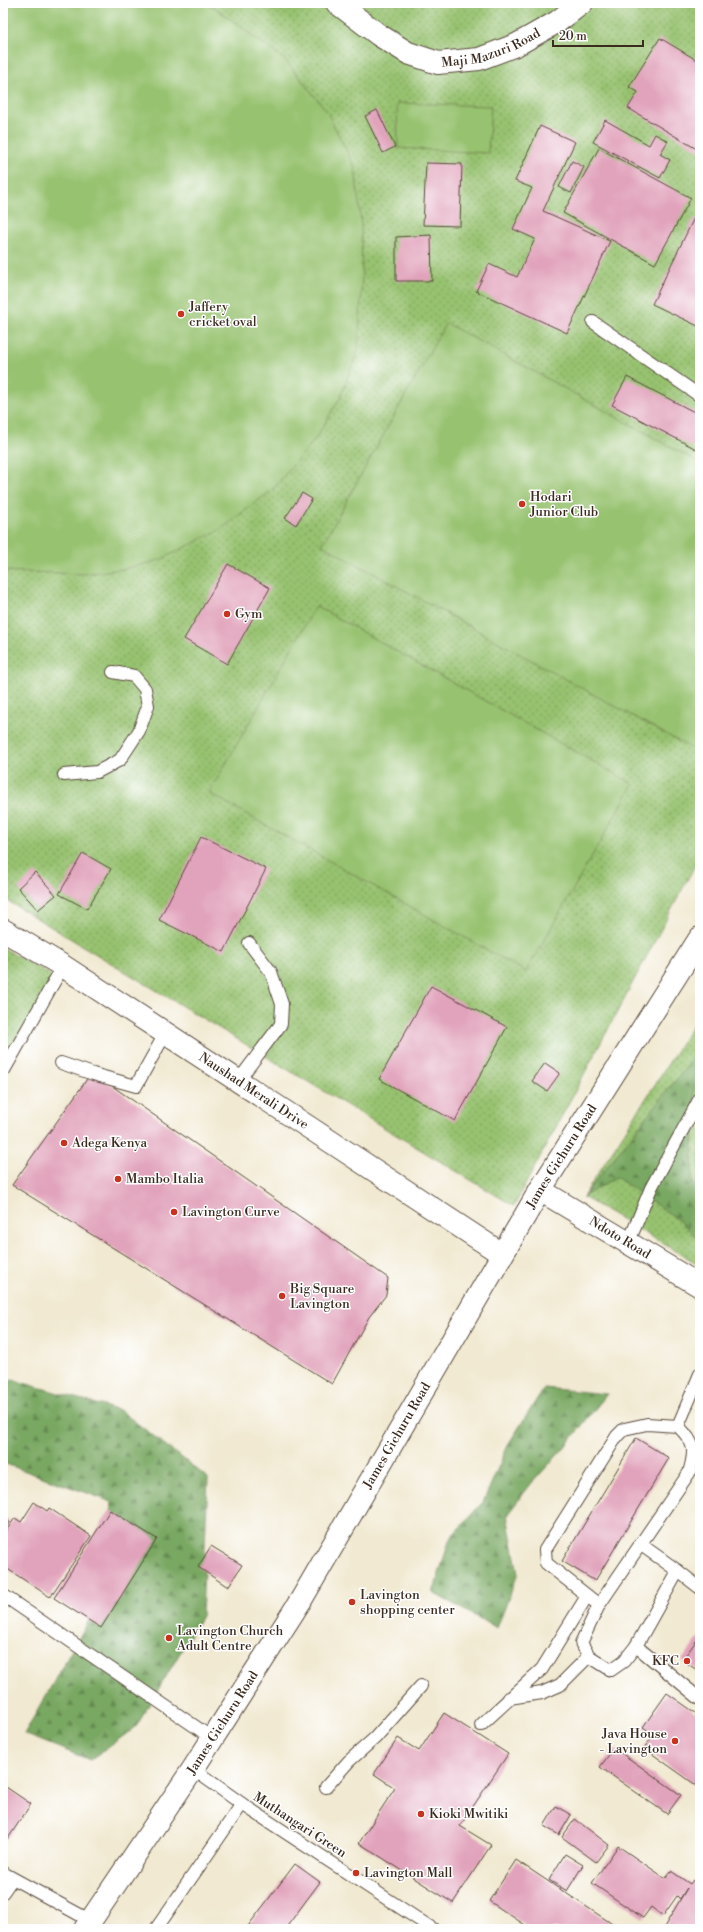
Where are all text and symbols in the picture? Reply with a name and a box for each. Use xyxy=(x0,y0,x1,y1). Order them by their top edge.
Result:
scale bar xyxy=(553,22,643,48)
street label: Maji Mazuri Road xyxy=(441,25,544,71)
text: 20 m xyxy=(559,29,587,44)
place label: Jaffery cricket oval xyxy=(188,299,257,330)
marker: Jaffery cricket oval xyxy=(176,309,186,319)
place label: Hodari Junior Club xyxy=(529,489,598,520)
marker: Hodari Junior Club xyxy=(517,499,527,509)
place label: Gym xyxy=(235,606,263,622)
marker: Gym xyxy=(222,609,232,619)
street label: Naushad Merali Drive xyxy=(196,1049,312,1133)
street label: James Gichuru Road xyxy=(522,1101,601,1212)
place label: Adega Kenya xyxy=(71,1135,148,1151)
marker: Adega Kenya xyxy=(59,1138,69,1148)
place label: Mambo Italia xyxy=(126,1171,204,1187)
marker: Mambo Italia xyxy=(113,1174,123,1184)
place label: Lavington Curve xyxy=(182,1204,280,1220)
marker: Lavington Curve xyxy=(169,1207,179,1217)
street label: Ndoto Road xyxy=(586,1213,654,1263)
place label: Big Square Lavington xyxy=(289,1281,355,1312)
marker: Big Square Lavington xyxy=(277,1291,287,1301)
street label: James Gichuru Road xyxy=(359,1379,434,1492)
place label: Lavington shopping center xyxy=(360,1587,455,1618)
marker: Lavington shopping center xyxy=(347,1597,357,1607)
place label: Lavington Church Adult Centre xyxy=(176,1623,284,1654)
marker: Lavington Church Adult Centre xyxy=(164,1633,174,1643)
place label: KFC xyxy=(652,1653,679,1669)
marker: KFC xyxy=(682,1656,692,1666)
street label: James Gichuru Road xyxy=(183,1667,262,1779)
place label: Java House - Lavington xyxy=(599,1726,667,1757)
marker: Java House - Lavington xyxy=(670,1736,680,1746)
street label: Muthangari Green xyxy=(250,1789,350,1861)
place label: Kioki Mwitiki xyxy=(429,1806,508,1822)
marker: Kioki Mwitiki xyxy=(416,1809,426,1819)
place label: Lavington Mall xyxy=(364,1865,452,1881)
marker: Lavington Mall xyxy=(351,1868,361,1878)

